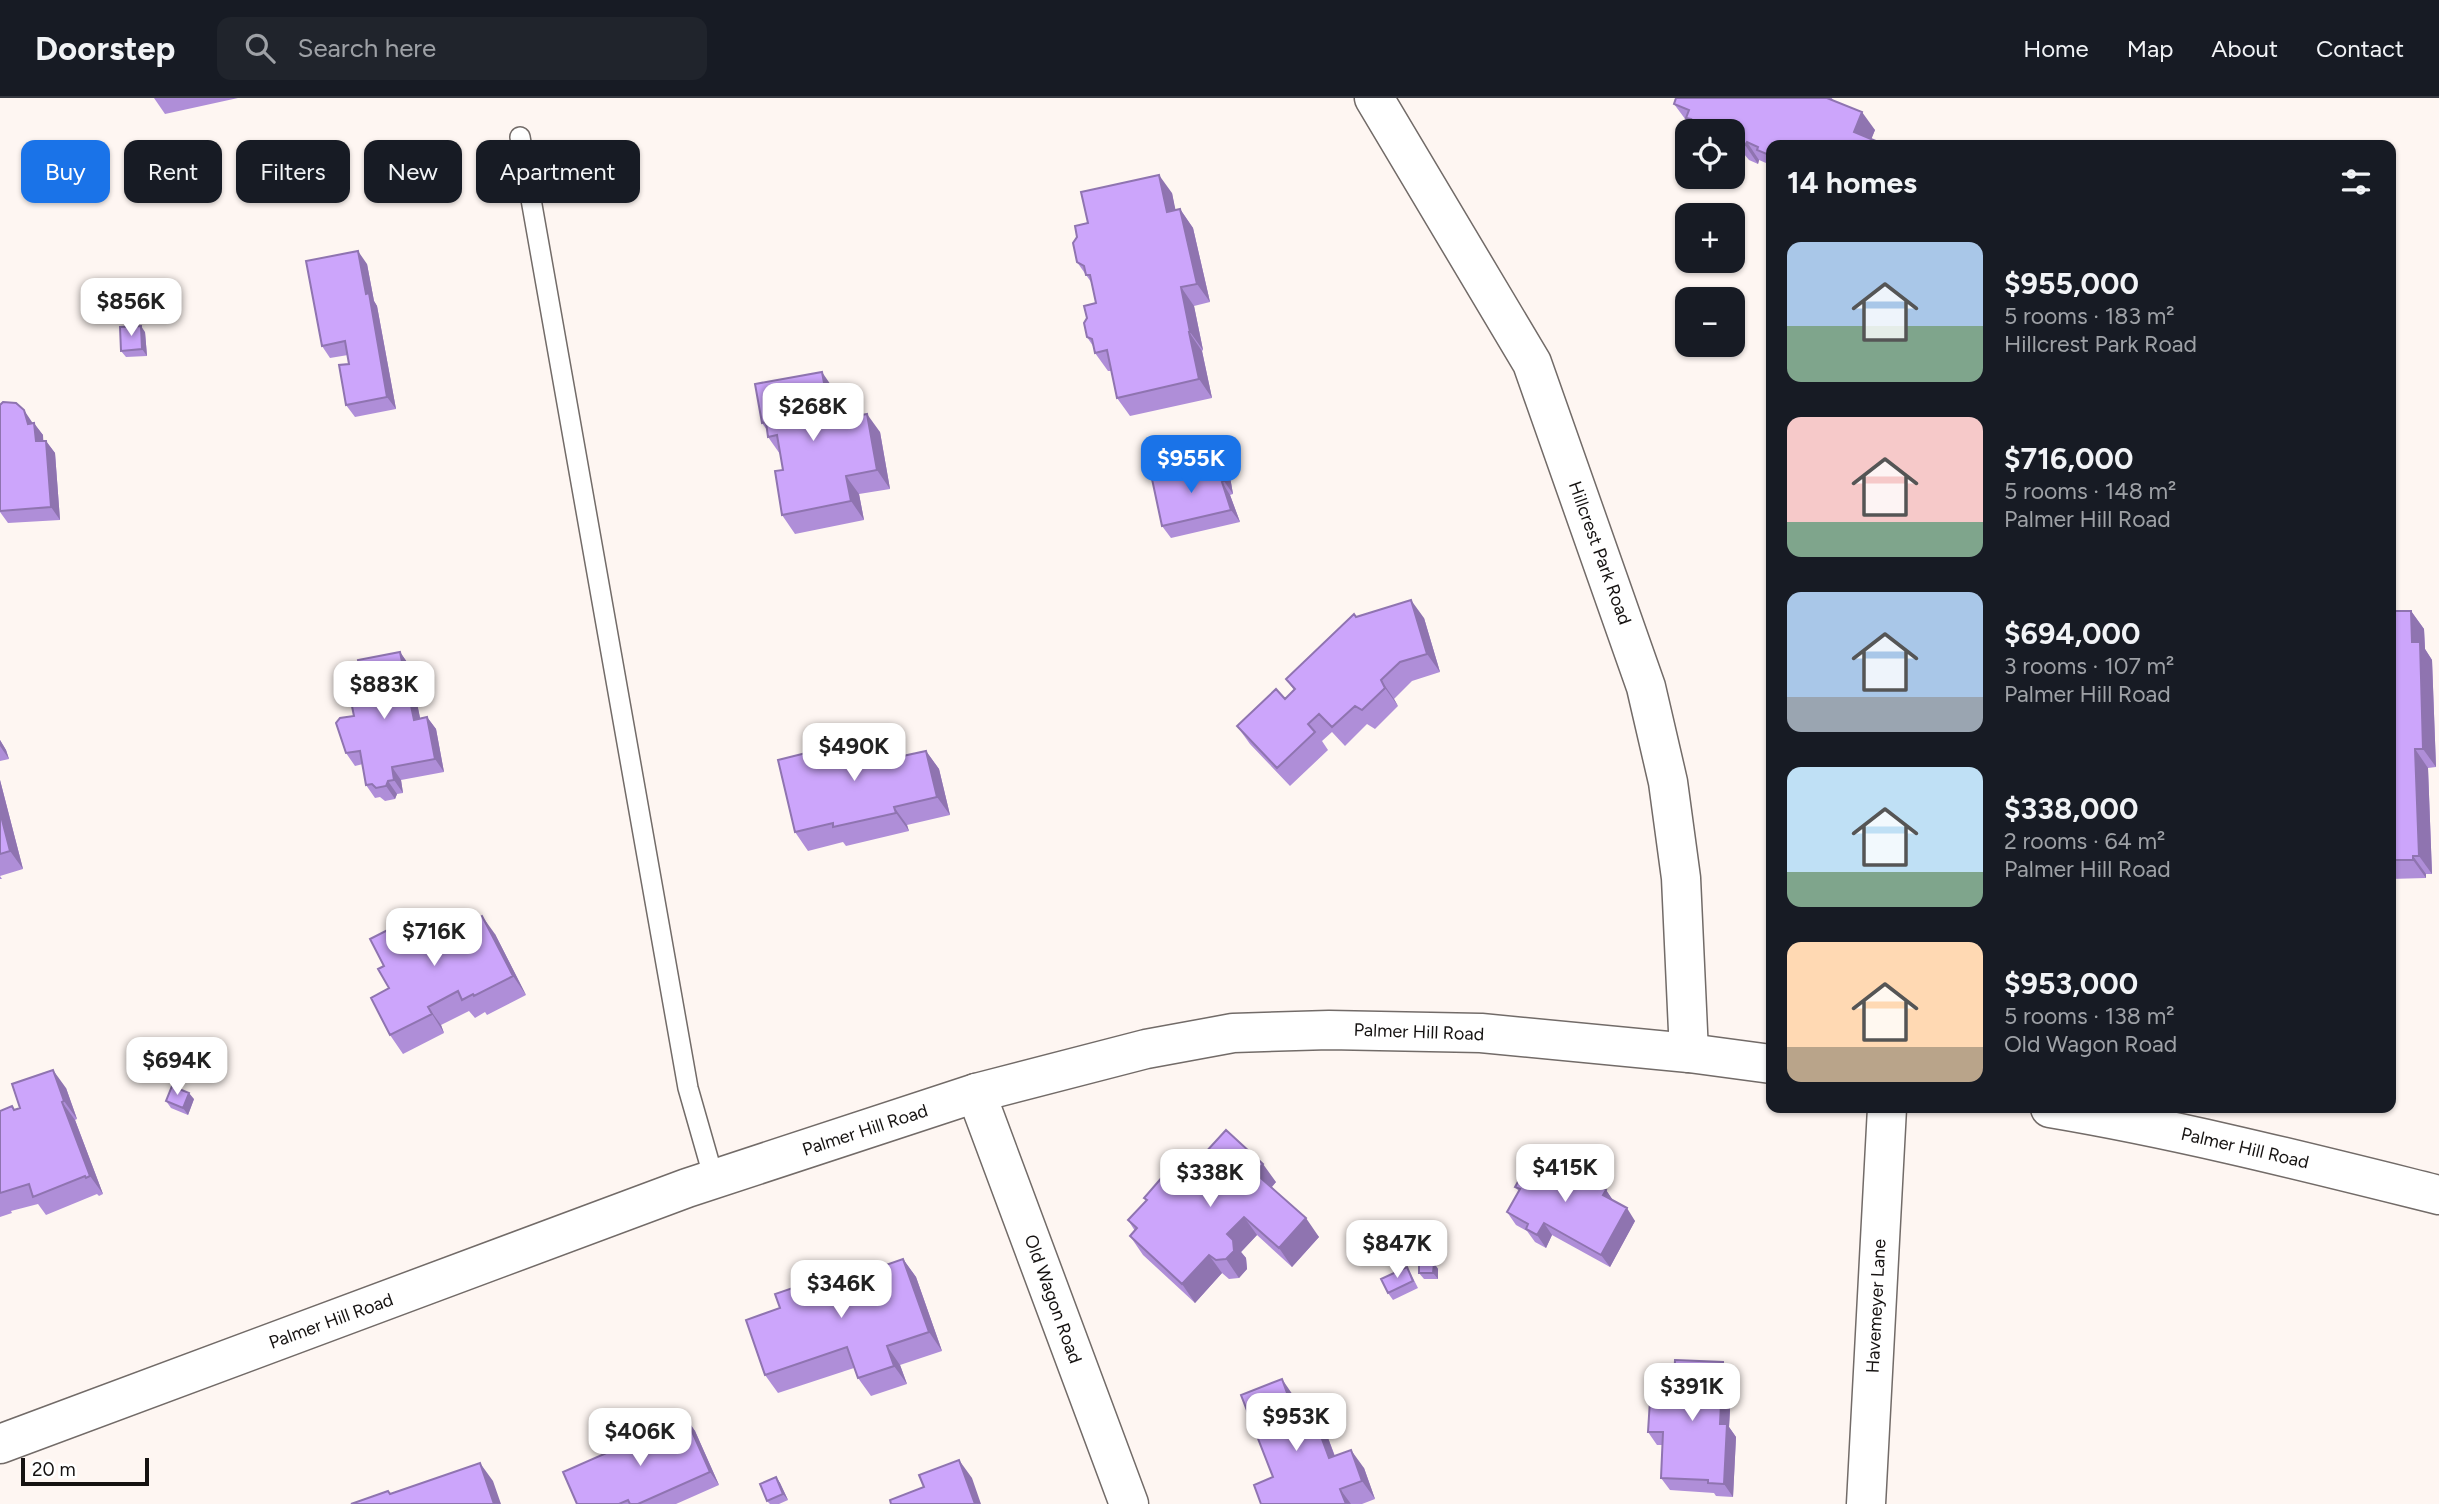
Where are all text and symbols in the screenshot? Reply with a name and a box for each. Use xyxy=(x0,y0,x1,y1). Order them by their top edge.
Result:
search box xyxy=(217,17,707,80)
text: Doorstep xyxy=(35,29,175,68)
icon: search xyxy=(241,29,279,67)
text: Search here xyxy=(297,32,436,64)
text: Home xyxy=(2023,34,2089,63)
text: Map xyxy=(2127,34,2173,63)
text: About xyxy=(2211,34,2278,63)
text: Contact xyxy=(2316,34,2404,63)
map controls xyxy=(1675,119,1745,357)
button: locate xyxy=(1675,119,1745,189)
chip: Buy xyxy=(21,140,110,203)
chip: Rent xyxy=(124,140,222,203)
chip: Filters xyxy=(236,140,350,203)
chip: New xyxy=(364,140,462,203)
chip: Apartment xyxy=(476,140,640,203)
icon: filters xyxy=(2337,163,2375,201)
text: 14 homes xyxy=(1787,164,1917,201)
button: + xyxy=(1675,203,1745,273)
text: $955,000 xyxy=(2004,265,2139,302)
icon: home xyxy=(1843,270,1927,354)
pin: $856K xyxy=(82,278,180,338)
text: $856K xyxy=(97,287,165,315)
button: − xyxy=(1675,287,1745,357)
text: 5 rooms · 183 m² xyxy=(2004,302,2175,330)
text: Hillcrest Park Road xyxy=(2004,330,2197,358)
pin: $268K xyxy=(764,384,862,443)
text: $268K xyxy=(779,392,847,420)
pin: $955K xyxy=(1142,436,1240,495)
text: $716,000 xyxy=(2004,440,2133,477)
text: $955K xyxy=(1157,444,1225,472)
icon: home xyxy=(1843,445,1927,529)
text: 5 rooms · 148 m² xyxy=(2004,477,2176,505)
street label: Hillcrest Park Road xyxy=(1564,478,1636,628)
text: Palmer Hill Road xyxy=(2004,505,2171,533)
text: $694,000 xyxy=(2004,615,2140,652)
icon: home xyxy=(1843,620,1927,704)
text: 3 rooms · 107 m² xyxy=(2004,652,2174,680)
pin: $883K xyxy=(335,662,433,721)
text: $883K xyxy=(349,670,419,698)
text: Palmer Hill Road xyxy=(2004,680,2171,708)
pin: $490K xyxy=(805,724,903,783)
text: $490K xyxy=(819,732,889,760)
text: $338,000 xyxy=(2004,790,2138,827)
icon: home xyxy=(1843,795,1927,879)
text: 2 rooms · 64 m² xyxy=(2004,827,2165,855)
text: Palmer Hill Road xyxy=(2004,855,2171,883)
pin: $716K xyxy=(385,908,483,968)
text: $716K xyxy=(402,917,466,945)
text: $953,000 xyxy=(2004,965,2138,1002)
icon: home xyxy=(1843,970,1927,1054)
text: 5 rooms · 138 m² xyxy=(2004,1002,2175,1030)
street label: Palmer Hill Road xyxy=(1353,1019,1485,1045)
text: Old Wagon Road xyxy=(2004,1030,2177,1058)
pin: $694K xyxy=(128,1038,226,1097)
text: $694K xyxy=(142,1046,212,1074)
street label: Palmer Hill Road xyxy=(800,1099,930,1161)
street label: Palmer Hill Road xyxy=(2179,1123,2311,1173)
pin: $415K xyxy=(1516,1144,1614,1204)
pin: $338K xyxy=(1161,1150,1259,1209)
text: $415K xyxy=(1532,1153,1598,1181)
text: $338K xyxy=(1176,1158,1244,1186)
pin: $847K xyxy=(1348,1220,1446,1280)
text: $847K xyxy=(1362,1229,1432,1257)
street label: Old Wagon Road xyxy=(1019,1232,1087,1366)
street label: Havemeyer Lane xyxy=(1861,1238,1891,1374)
pin: $346K xyxy=(792,1260,890,1320)
text: $346K xyxy=(807,1269,875,1297)
street label: Palmer Hill Road xyxy=(266,1288,396,1354)
pin: $391K xyxy=(1643,1364,1741,1423)
text: $391K xyxy=(1660,1372,1724,1400)
pin: $953K xyxy=(1247,1394,1345,1453)
text: $953K xyxy=(1262,1402,1330,1430)
pin: $406K xyxy=(591,1408,689,1468)
text: $406K xyxy=(605,1417,675,1445)
scale bar xyxy=(21,1455,149,1487)
text: 20 m xyxy=(32,1458,76,1481)

